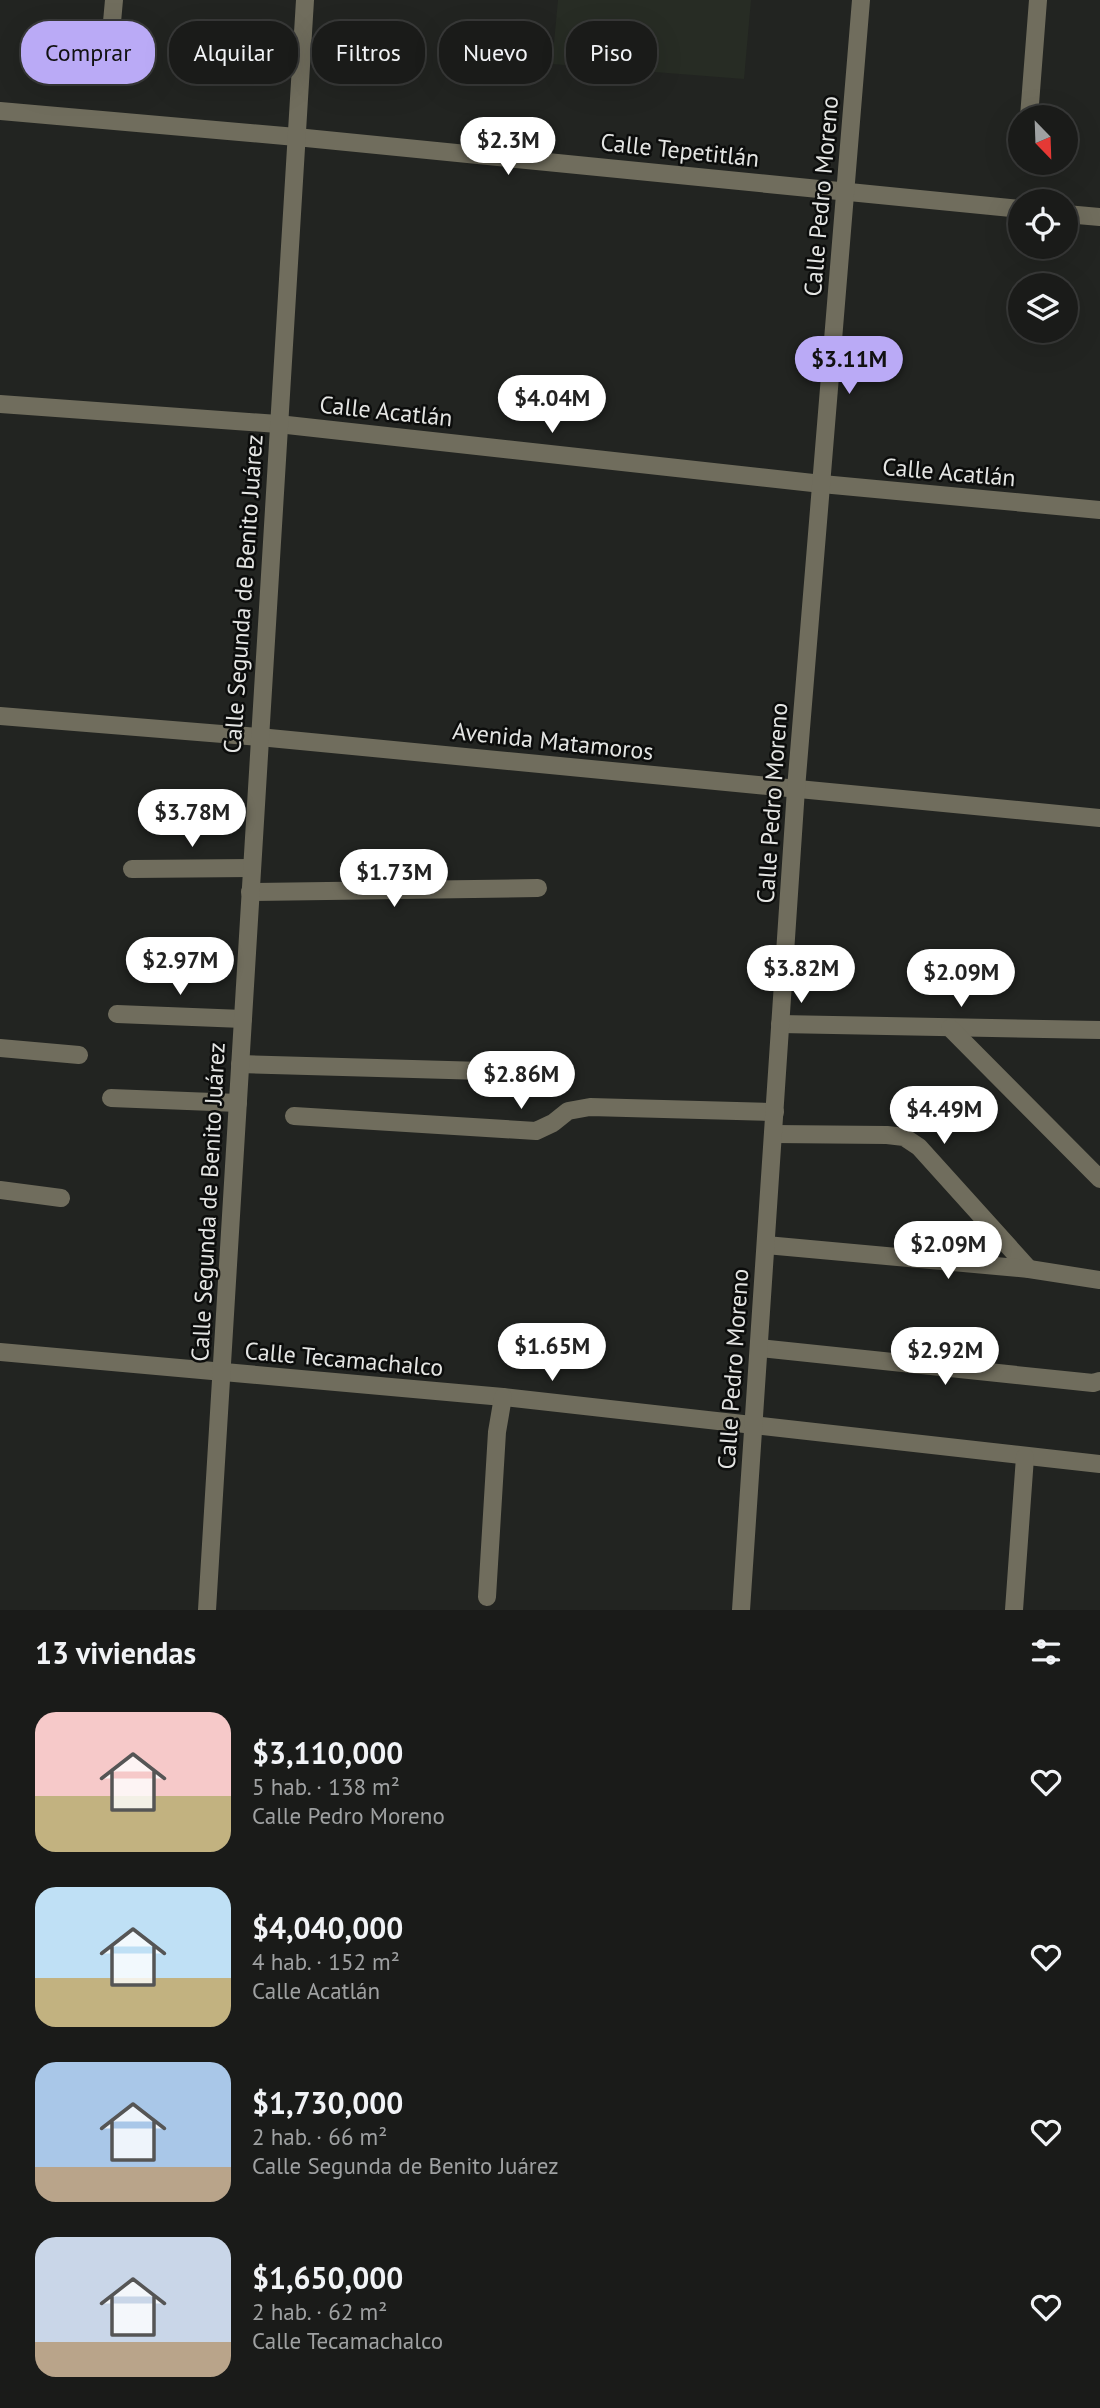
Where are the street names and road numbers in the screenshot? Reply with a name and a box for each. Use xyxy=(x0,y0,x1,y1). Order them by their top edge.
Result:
street label: Calle Pedro Moreno xyxy=(797,94,845,298)
street label: Calle Tepetitlán xyxy=(599,126,761,174)
street label: Calle Acatlán xyxy=(318,389,454,433)
street label: Calle Segunda de Benito Juárez xyxy=(216,433,270,755)
street label: Calle Acatlán xyxy=(881,451,1017,493)
street label: Calle Pedro Moreno xyxy=(750,702,794,904)
street label: Avenida Matamoros xyxy=(451,715,655,767)
street label: Calle Segunda de Benito Juárez xyxy=(184,1042,232,1362)
street label: Calle Pedro Moreno xyxy=(711,1268,755,1470)
street label: Calle Tecamachalco xyxy=(243,1335,445,1383)

